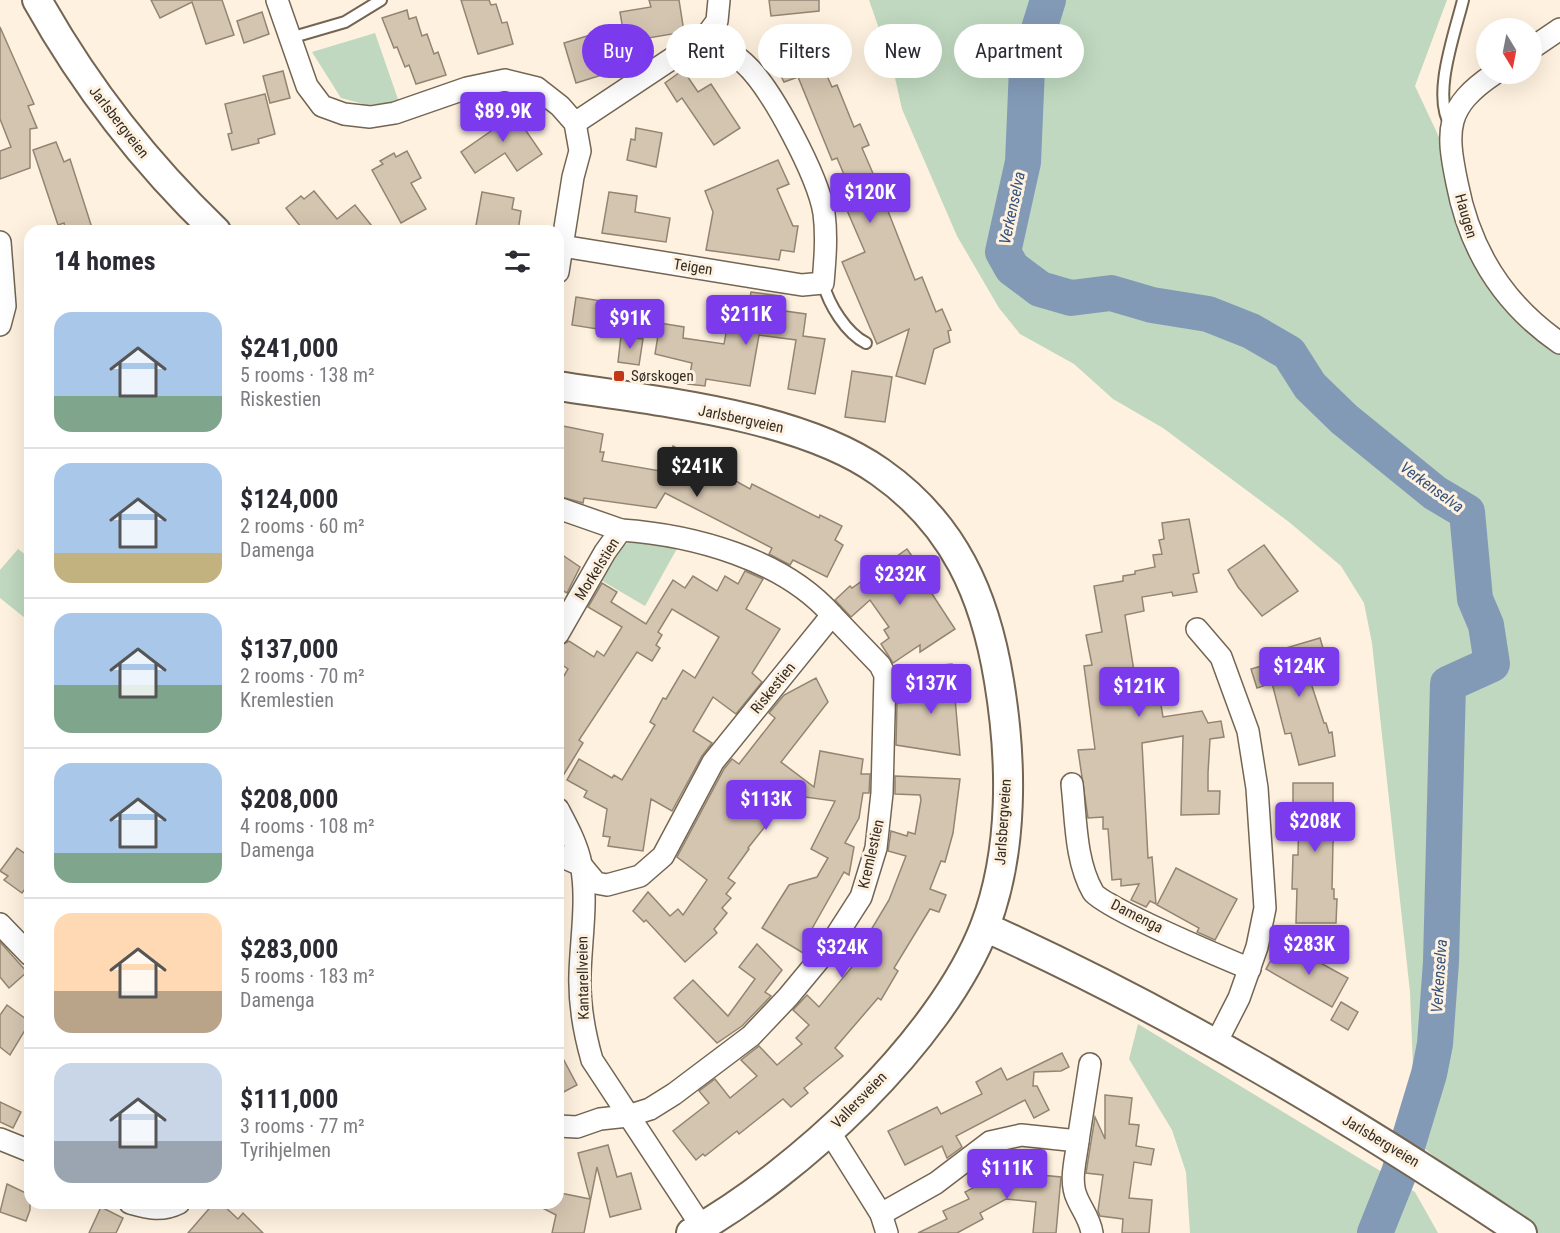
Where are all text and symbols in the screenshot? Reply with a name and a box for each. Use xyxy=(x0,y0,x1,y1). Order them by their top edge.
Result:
north arrow xyxy=(1476,18,1542,84)
map controls xyxy=(1476,18,1542,84)
chip: Buy xyxy=(582,24,654,78)
chip: Rent xyxy=(666,24,746,78)
chip: Filters xyxy=(758,24,852,78)
chip: New xyxy=(864,24,942,78)
chip: Apartment xyxy=(954,24,1084,78)
street label: Jarlsbergveien xyxy=(85,82,153,162)
pin: $89.9K xyxy=(454,92,552,143)
text: $89.9K xyxy=(474,99,532,123)
water label: Verkenselva xyxy=(995,170,1029,246)
pin: $120K xyxy=(828,173,912,224)
text: $120K xyxy=(844,180,896,204)
street label: Haugen xyxy=(1451,192,1481,240)
icon: filters xyxy=(501,245,534,278)
text: 14 homes xyxy=(54,246,156,276)
street label: Teigen xyxy=(672,255,714,279)
pin: $211K xyxy=(704,295,788,346)
pin: $91K xyxy=(594,299,666,350)
text: $211K xyxy=(720,302,772,326)
text: $91K xyxy=(609,306,651,330)
text: $241,000 xyxy=(240,333,338,363)
icon: home xyxy=(102,336,174,408)
text: 5 rooms · 138 m² xyxy=(240,363,375,387)
place label: Sørskogen xyxy=(631,367,694,385)
marker: Sørskogen xyxy=(612,369,626,383)
text: Riskestien xyxy=(240,387,321,411)
street label: Jarlsbergveien xyxy=(697,401,785,437)
pin: $241K xyxy=(655,447,739,498)
text: $241K xyxy=(671,454,723,478)
water label: Verkenselva xyxy=(1397,458,1467,516)
text: $124,000 xyxy=(240,484,338,514)
icon: home xyxy=(102,487,174,559)
text: 2 rooms · 60 m² xyxy=(240,514,365,538)
street label: Morkelstien xyxy=(571,535,623,603)
text: Damenga xyxy=(240,538,315,562)
pin: $232K xyxy=(858,555,942,606)
text: $232K xyxy=(874,562,926,586)
text: $137,000 xyxy=(240,634,338,664)
icon: home xyxy=(102,637,174,709)
pin: $124K xyxy=(1257,647,1341,698)
text: $124K xyxy=(1273,654,1325,678)
street label: Riskestien xyxy=(747,659,799,717)
text: 2 rooms · 70 m² xyxy=(240,664,365,688)
pin: $137K xyxy=(889,664,973,715)
pin: $121K xyxy=(1097,667,1181,718)
text: $137K xyxy=(905,671,957,695)
text: $121K xyxy=(1113,674,1165,698)
text: Kremlestien xyxy=(240,688,334,712)
street label: Jarlsbergveien xyxy=(991,778,1015,866)
pin: $113K xyxy=(724,780,808,831)
text: $208,000 xyxy=(240,784,338,814)
icon: home xyxy=(102,787,174,859)
text: $113K xyxy=(740,787,792,811)
pin: $208K xyxy=(1273,802,1357,853)
text: $208K xyxy=(1289,809,1341,833)
text: 4 rooms · 108 m² xyxy=(240,814,375,838)
street label: Kremlestien xyxy=(854,818,888,890)
text: Damenga xyxy=(240,838,315,862)
street label: Damenga xyxy=(1108,895,1166,937)
pin: $283K xyxy=(1267,925,1351,976)
pin: $324K xyxy=(800,928,884,979)
text: $283K xyxy=(1283,932,1335,956)
text: $283,000 xyxy=(240,934,338,964)
text: $324K xyxy=(816,935,868,959)
street label: Kantarellveien xyxy=(573,936,593,1020)
icon: home xyxy=(102,937,174,1009)
water label: Verkenselva xyxy=(1427,938,1451,1014)
text: 5 rooms · 183 m² xyxy=(240,964,375,988)
text: Damenga xyxy=(240,988,315,1012)
street label: Vallersveien xyxy=(828,1068,890,1132)
text: $111,000 xyxy=(240,1084,338,1114)
icon: home xyxy=(102,1087,174,1159)
street label: Jarlsbergveien xyxy=(1339,1111,1423,1171)
text: 3 rooms · 77 m² xyxy=(240,1114,365,1138)
text: Tyrihjelmen xyxy=(240,1138,331,1162)
pin: $111K xyxy=(965,1149,1049,1200)
text: $111K xyxy=(981,1156,1033,1180)

